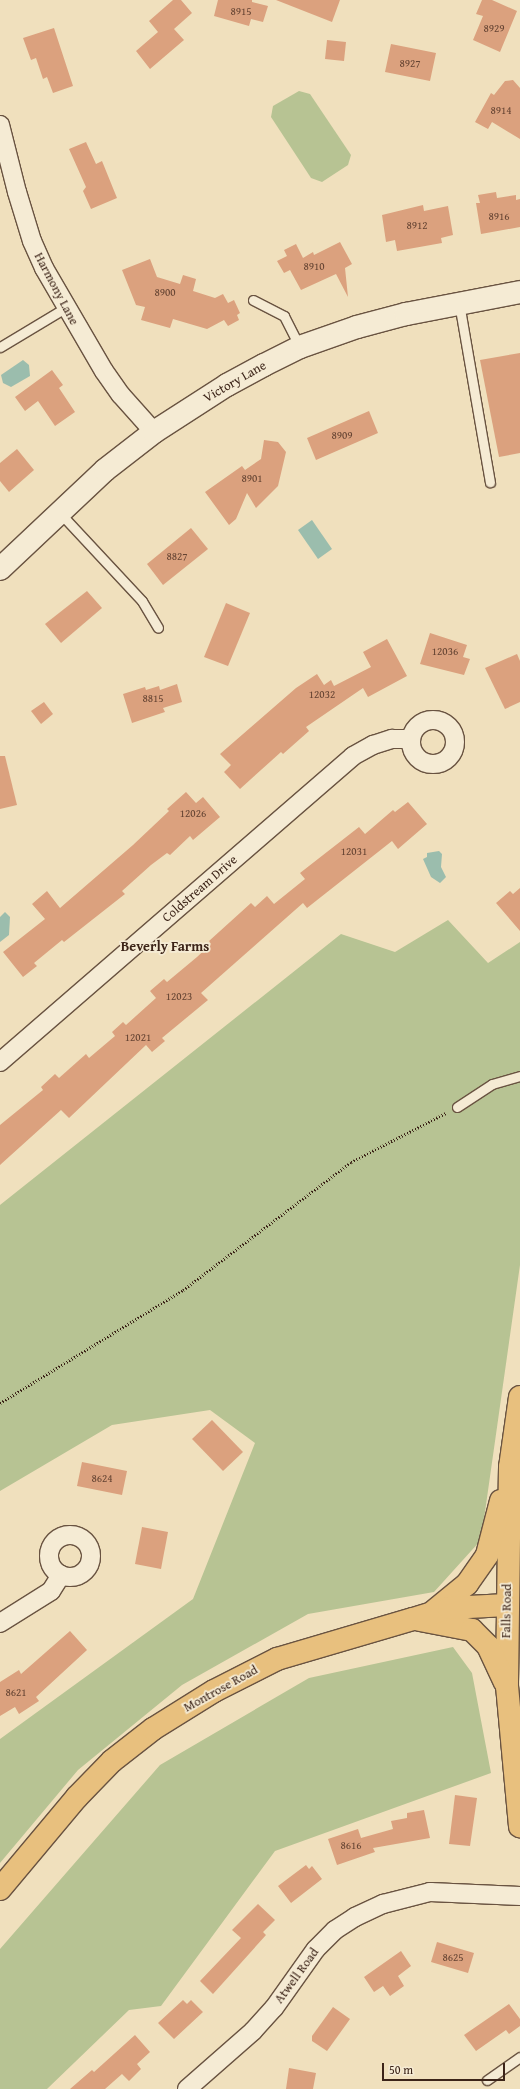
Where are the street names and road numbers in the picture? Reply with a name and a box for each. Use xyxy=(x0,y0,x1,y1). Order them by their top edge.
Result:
street label: Harmony Lane xyxy=(30,250,82,328)
street label: Victory Lane xyxy=(201,358,269,406)
street label: Coldstream Drive xyxy=(159,852,241,926)
street label: Falls Road xyxy=(499,1584,515,1638)
street label: Montrose Road xyxy=(181,1662,261,1716)
street label: Atwell Road xyxy=(272,1945,322,2007)

